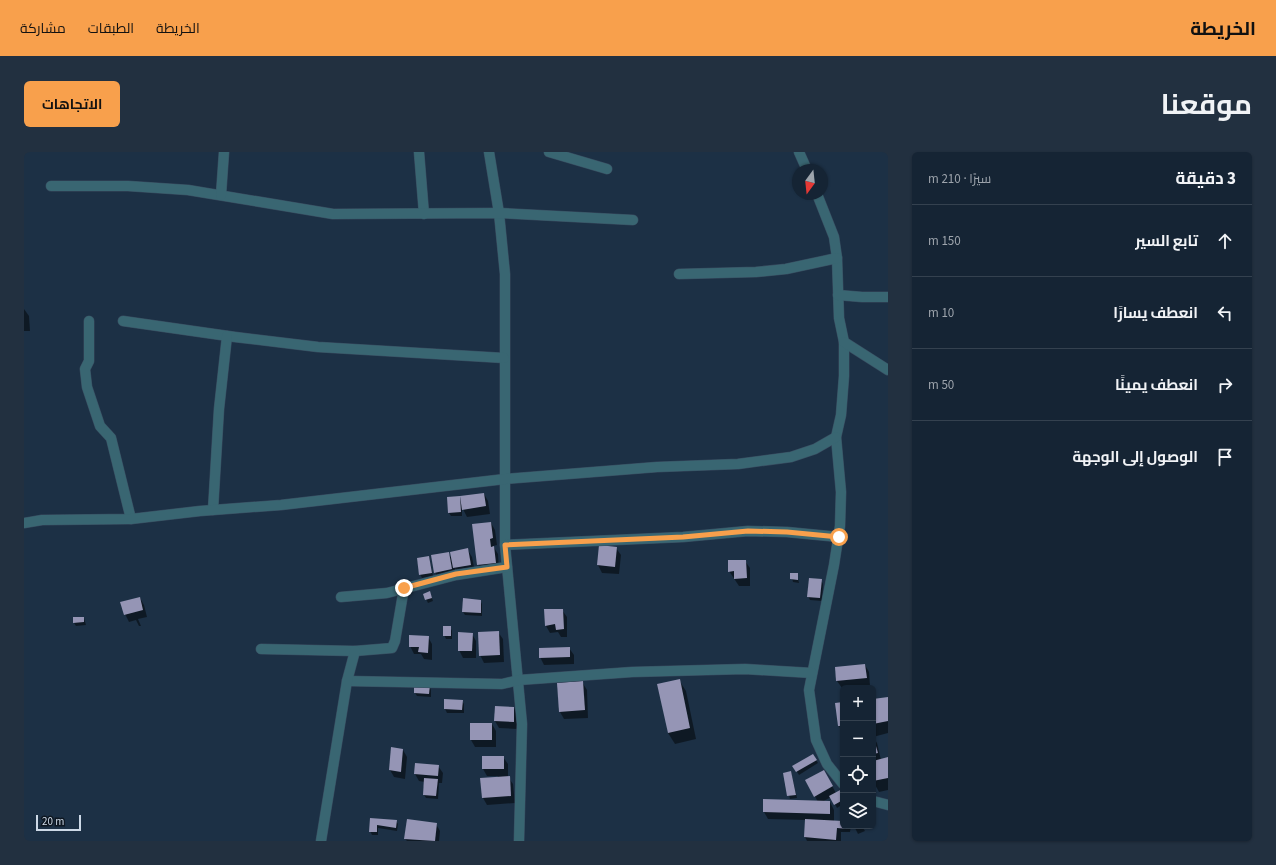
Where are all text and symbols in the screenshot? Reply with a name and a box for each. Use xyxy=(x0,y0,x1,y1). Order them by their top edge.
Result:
text: الخريطة xyxy=(1190,16,1256,43)
text: مشاركة xyxy=(20,19,66,39)
text: الطبقات xyxy=(88,19,134,39)
text: الخريطة xyxy=(156,19,200,39)
button: الاتجاهات xyxy=(24,81,120,127)
text: موقعنا xyxy=(1161,85,1252,125)
north arrow xyxy=(792,164,828,200)
text: 3 دقيقة xyxy=(1176,167,1236,191)
text: سيرًا · 210 m xyxy=(928,170,991,188)
icon: ahead xyxy=(1214,230,1236,252)
text: تابع السير xyxy=(1135,231,1198,252)
text: 150 m xyxy=(928,232,961,250)
icon: left xyxy=(1214,302,1236,324)
text: انعطف يسارًا xyxy=(1113,303,1198,324)
text: 10 m xyxy=(928,304,954,322)
icon: right xyxy=(1214,374,1236,396)
text: انعطف يمينًا xyxy=(1115,375,1198,396)
text: 50 m xyxy=(928,376,954,394)
icon: arrive xyxy=(1214,446,1236,468)
text: الوصول إلى الوجهة xyxy=(1072,447,1198,468)
route start xyxy=(830,528,848,546)
route end xyxy=(395,579,413,597)
map controls xyxy=(840,685,876,829)
button: + xyxy=(840,685,876,721)
button: − xyxy=(840,721,876,757)
button: locate xyxy=(840,757,876,793)
button: layers xyxy=(840,793,876,829)
scale bar xyxy=(36,813,81,832)
text: 20 m xyxy=(42,814,64,829)

